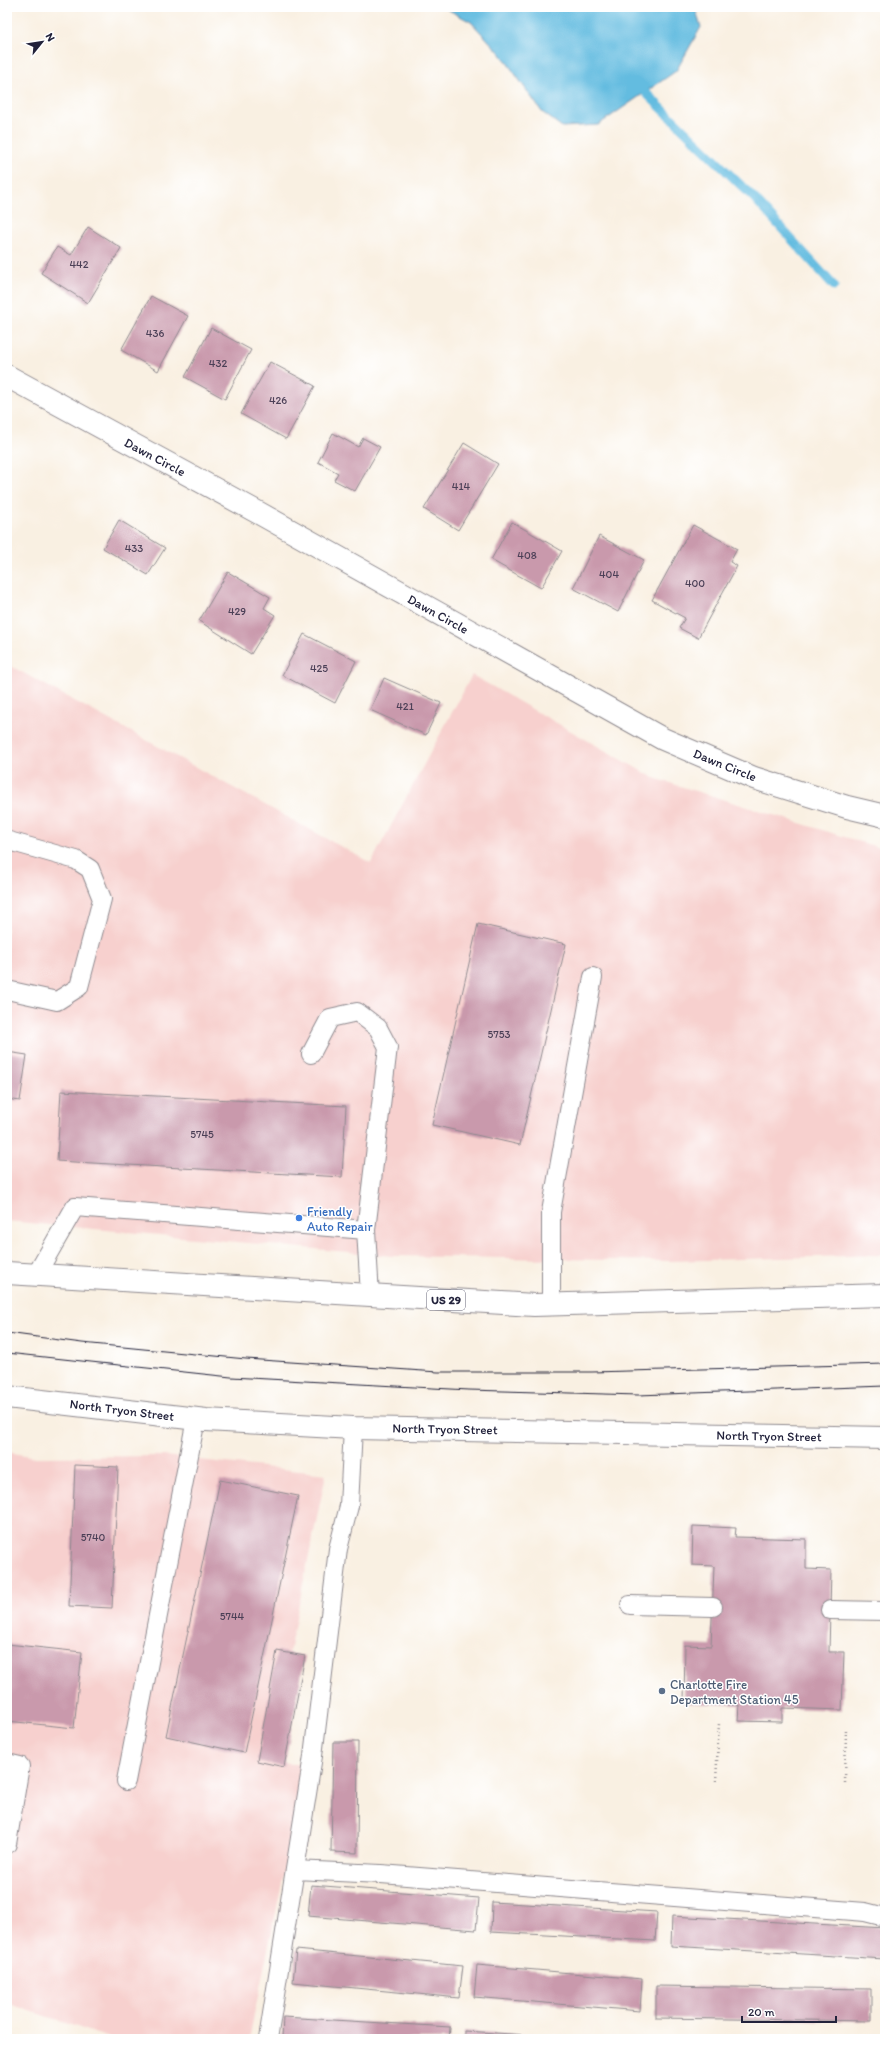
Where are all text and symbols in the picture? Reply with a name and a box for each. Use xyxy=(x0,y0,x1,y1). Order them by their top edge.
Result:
north arrow xyxy=(22,22,62,62)
text: N xyxy=(43,31,58,44)
house number: 442 xyxy=(69,258,89,271)
house number: 436 xyxy=(146,327,164,340)
house number: 432 xyxy=(209,357,227,370)
house number: 426 xyxy=(269,394,287,407)
street label: Dawn Circle xyxy=(122,435,188,479)
house number: 414 xyxy=(452,480,471,493)
house number: 433 xyxy=(125,542,143,555)
house number: 408 xyxy=(517,549,537,562)
house number: 404 xyxy=(599,568,619,581)
house number: 400 xyxy=(685,577,705,590)
street label: Dawn Circle xyxy=(405,591,471,637)
house number: 429 xyxy=(228,605,246,618)
house number: 425 xyxy=(310,662,328,675)
house number: 421 xyxy=(396,700,414,713)
street label: Dawn Circle xyxy=(691,745,759,785)
house number: 5753 xyxy=(487,1028,511,1041)
house number: 5745 xyxy=(190,1128,214,1141)
place label: Friendly Auto Repair xyxy=(307,1204,373,1234)
marker: Friendly Auto Repair xyxy=(294,1213,304,1223)
road number: US 29 xyxy=(427,1290,465,1310)
street label: North Tryon Street xyxy=(69,1396,175,1424)
street label: North Tryon Street xyxy=(392,1421,498,1437)
street label: North Tryon Street xyxy=(716,1428,822,1444)
house number: 5740 xyxy=(81,1531,106,1544)
house number: 5744 xyxy=(220,1610,245,1623)
place label: Charlotte Fire Department Station 45 xyxy=(670,1677,799,1707)
marker: Charlotte Fire Department Station 45 xyxy=(657,1686,667,1696)
scale bar xyxy=(742,1998,836,2024)
text: 20 m xyxy=(748,2005,775,2019)

